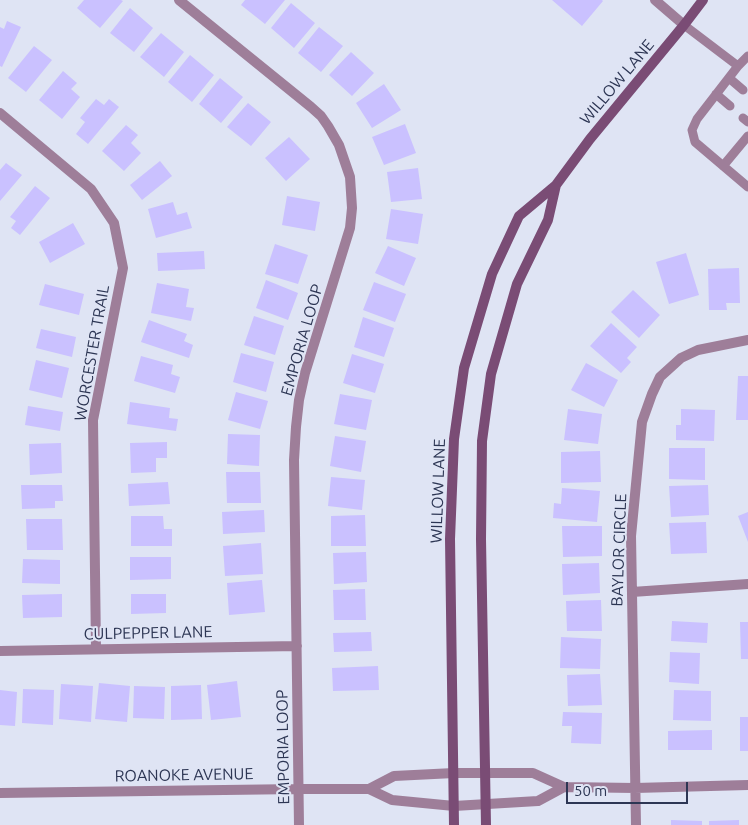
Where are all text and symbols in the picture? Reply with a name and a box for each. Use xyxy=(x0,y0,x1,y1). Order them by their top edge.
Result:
street label: WILLOW LANE xyxy=(576,36,658,128)
street label: EMPORIA LOOP xyxy=(277,282,327,398)
street label: WORCESTER TRAIL xyxy=(71,284,113,422)
street label: WILLOW LANE xyxy=(427,438,449,544)
street label: BAYLOR CIRCLE xyxy=(607,493,631,607)
street label: CULPEPPER LANE xyxy=(84,622,212,644)
street label: EMPORIA LOOP xyxy=(272,689,294,805)
street label: ROANOKE AVENUE xyxy=(114,764,254,786)
scale bar xyxy=(568,772,690,804)
text: 50 m xyxy=(574,782,607,799)

